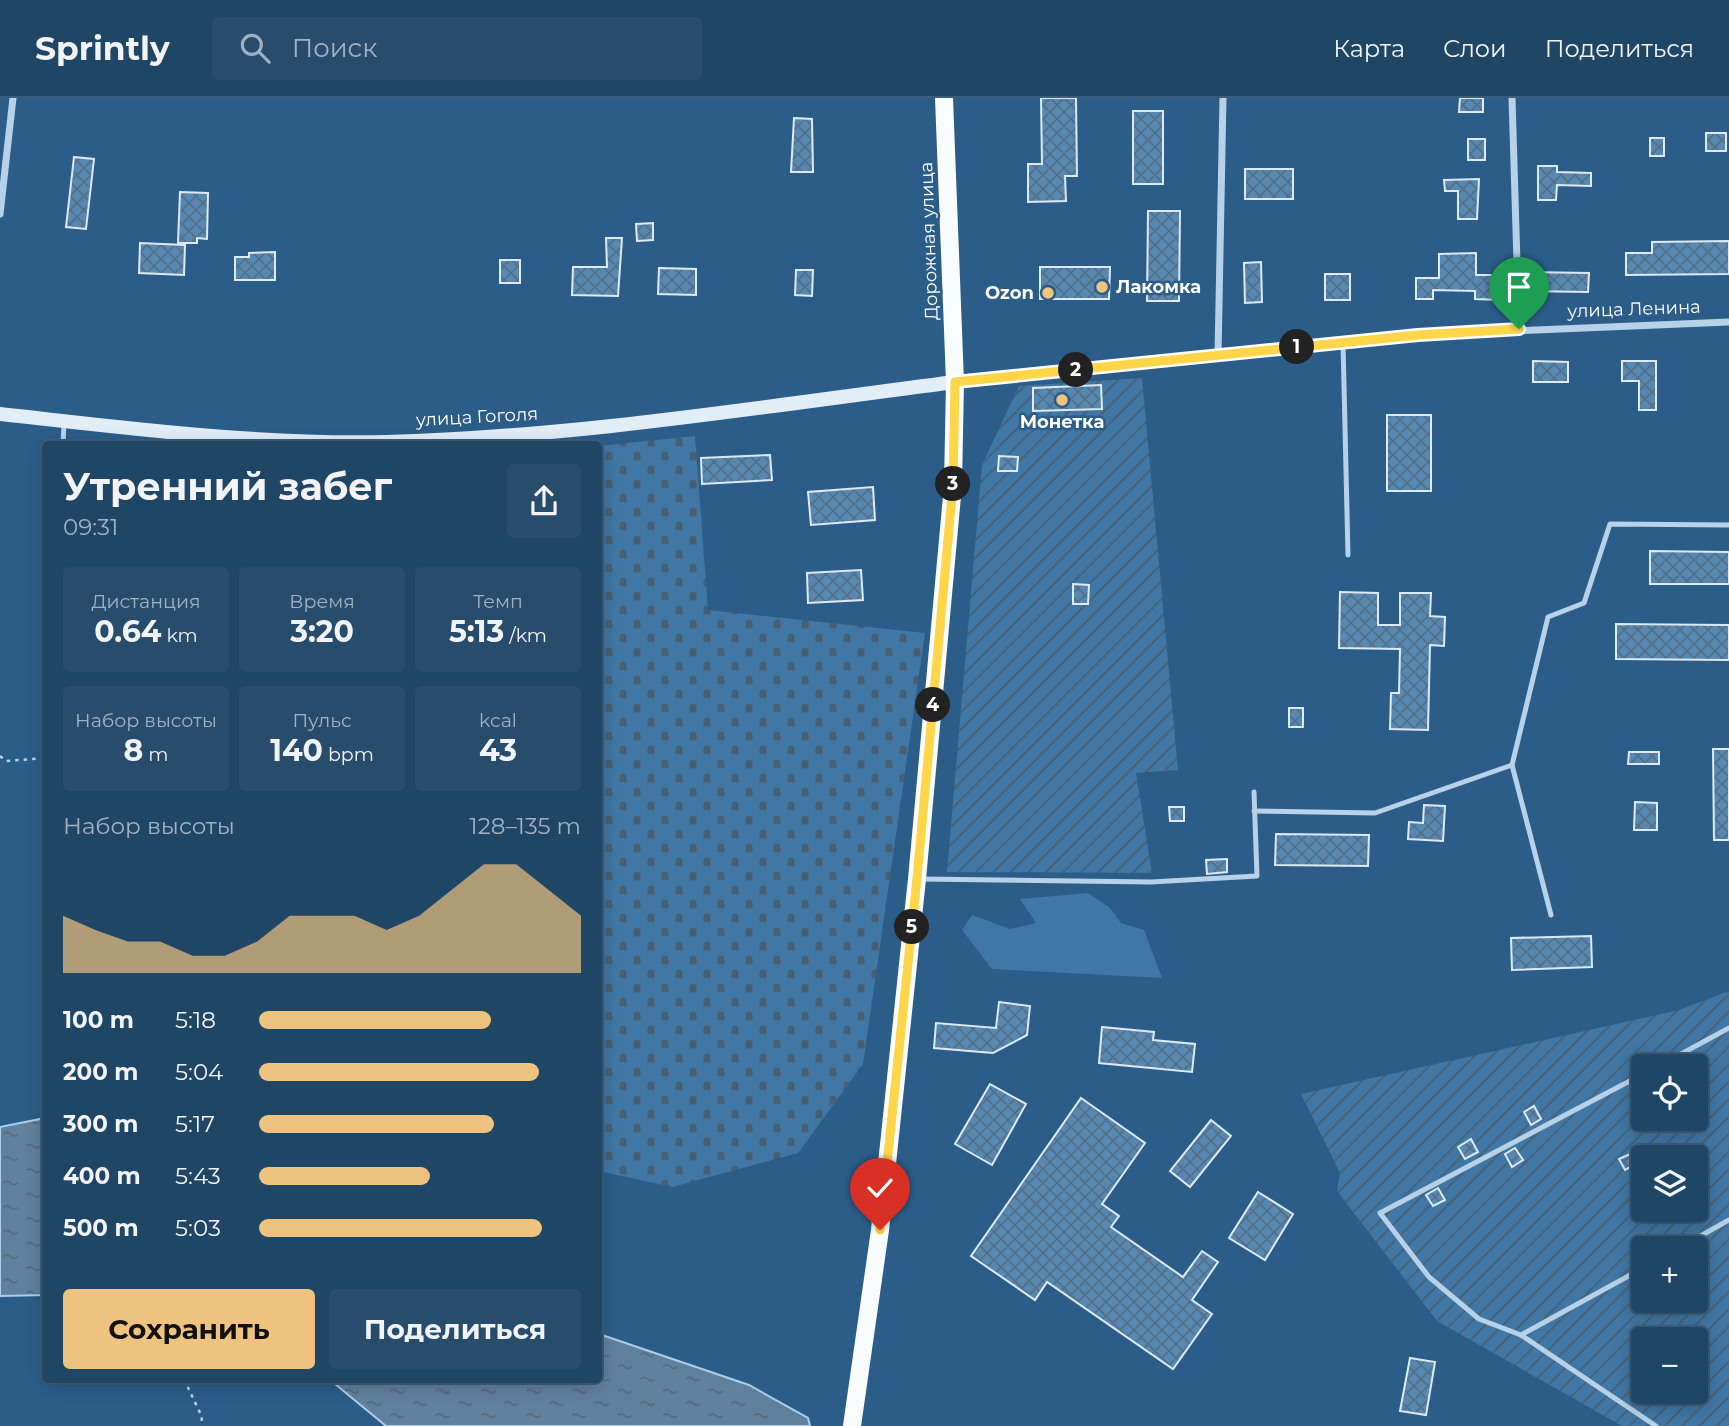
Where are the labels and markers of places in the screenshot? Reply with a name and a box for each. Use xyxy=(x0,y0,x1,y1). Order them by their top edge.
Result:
pin xyxy=(1489,257,1549,329)
place label: Лакомка xyxy=(1116,276,1201,298)
marker: Лакомка xyxy=(1094,279,1110,295)
place label: Ozon xyxy=(985,282,1034,304)
marker: Ozon xyxy=(1040,285,1056,301)
pin: 1 xyxy=(1280,330,1314,364)
pin: 2 xyxy=(1058,352,1094,388)
marker: Монетка xyxy=(1054,392,1070,408)
place label: Монетка xyxy=(1020,411,1104,433)
pin: 3 xyxy=(936,466,970,502)
pin: 4 xyxy=(916,688,950,722)
pin: 5 xyxy=(894,910,930,944)
pin xyxy=(850,1158,910,1230)

